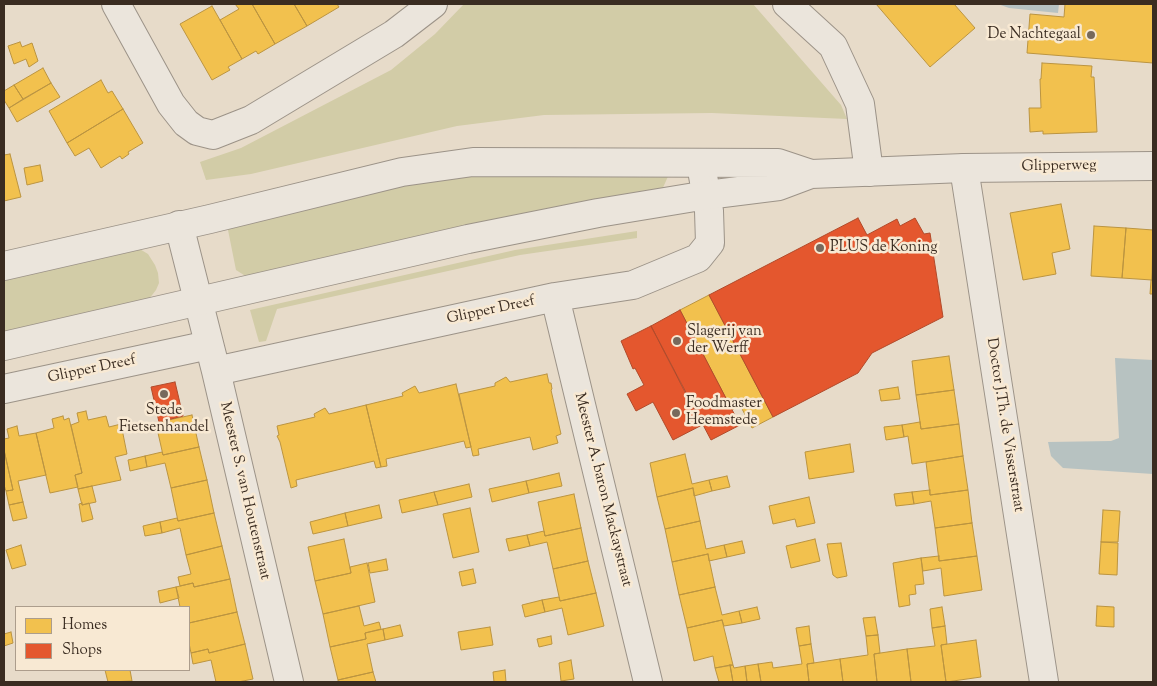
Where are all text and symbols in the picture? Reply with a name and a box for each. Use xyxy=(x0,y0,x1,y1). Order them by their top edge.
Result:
place label: De Nachtegaal xyxy=(988,26,1081,44)
marker: De Nachtegaal xyxy=(1085,29,1097,41)
street label: Glipperweg xyxy=(1021,157,1097,177)
place label: PLUS de Koning xyxy=(830,239,938,257)
marker: PLUS de Koning xyxy=(814,242,826,254)
street label: Glipper Dreef xyxy=(445,293,537,329)
place label: Slagerij van der Werff xyxy=(687,323,762,358)
marker: Slagerij van der Werff xyxy=(671,335,683,347)
street label: Doctor J.Th. de Visserstraat xyxy=(981,337,1027,513)
street label: Glipper Dreef xyxy=(46,352,138,388)
marker: Stede Fietsenhandel xyxy=(158,388,170,400)
street label: Meester A. baron Mackaystraat xyxy=(569,391,635,589)
place label: Foodmaster Heemstede xyxy=(686,395,762,430)
street label: Meester S. van Houtenstraat xyxy=(215,400,273,582)
place label: Stede Fietsenhandel xyxy=(119,402,209,437)
marker: Foodmaster Heemstede xyxy=(670,407,682,419)
legend xyxy=(15,606,190,671)
text: Homes xyxy=(62,615,107,636)
text: Shops xyxy=(62,640,102,661)

